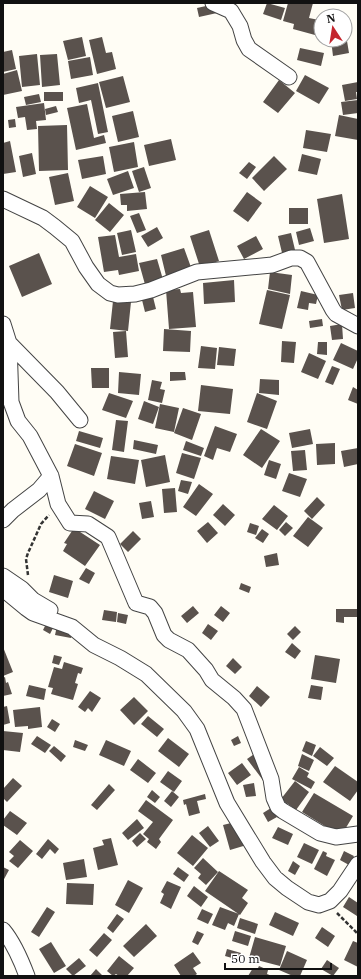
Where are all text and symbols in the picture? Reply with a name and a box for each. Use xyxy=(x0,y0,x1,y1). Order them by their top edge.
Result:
north arrow xyxy=(313,8,353,48)
text: N xyxy=(325,10,337,26)
scale bar xyxy=(225,945,331,971)
text: 50 m xyxy=(231,951,260,966)

